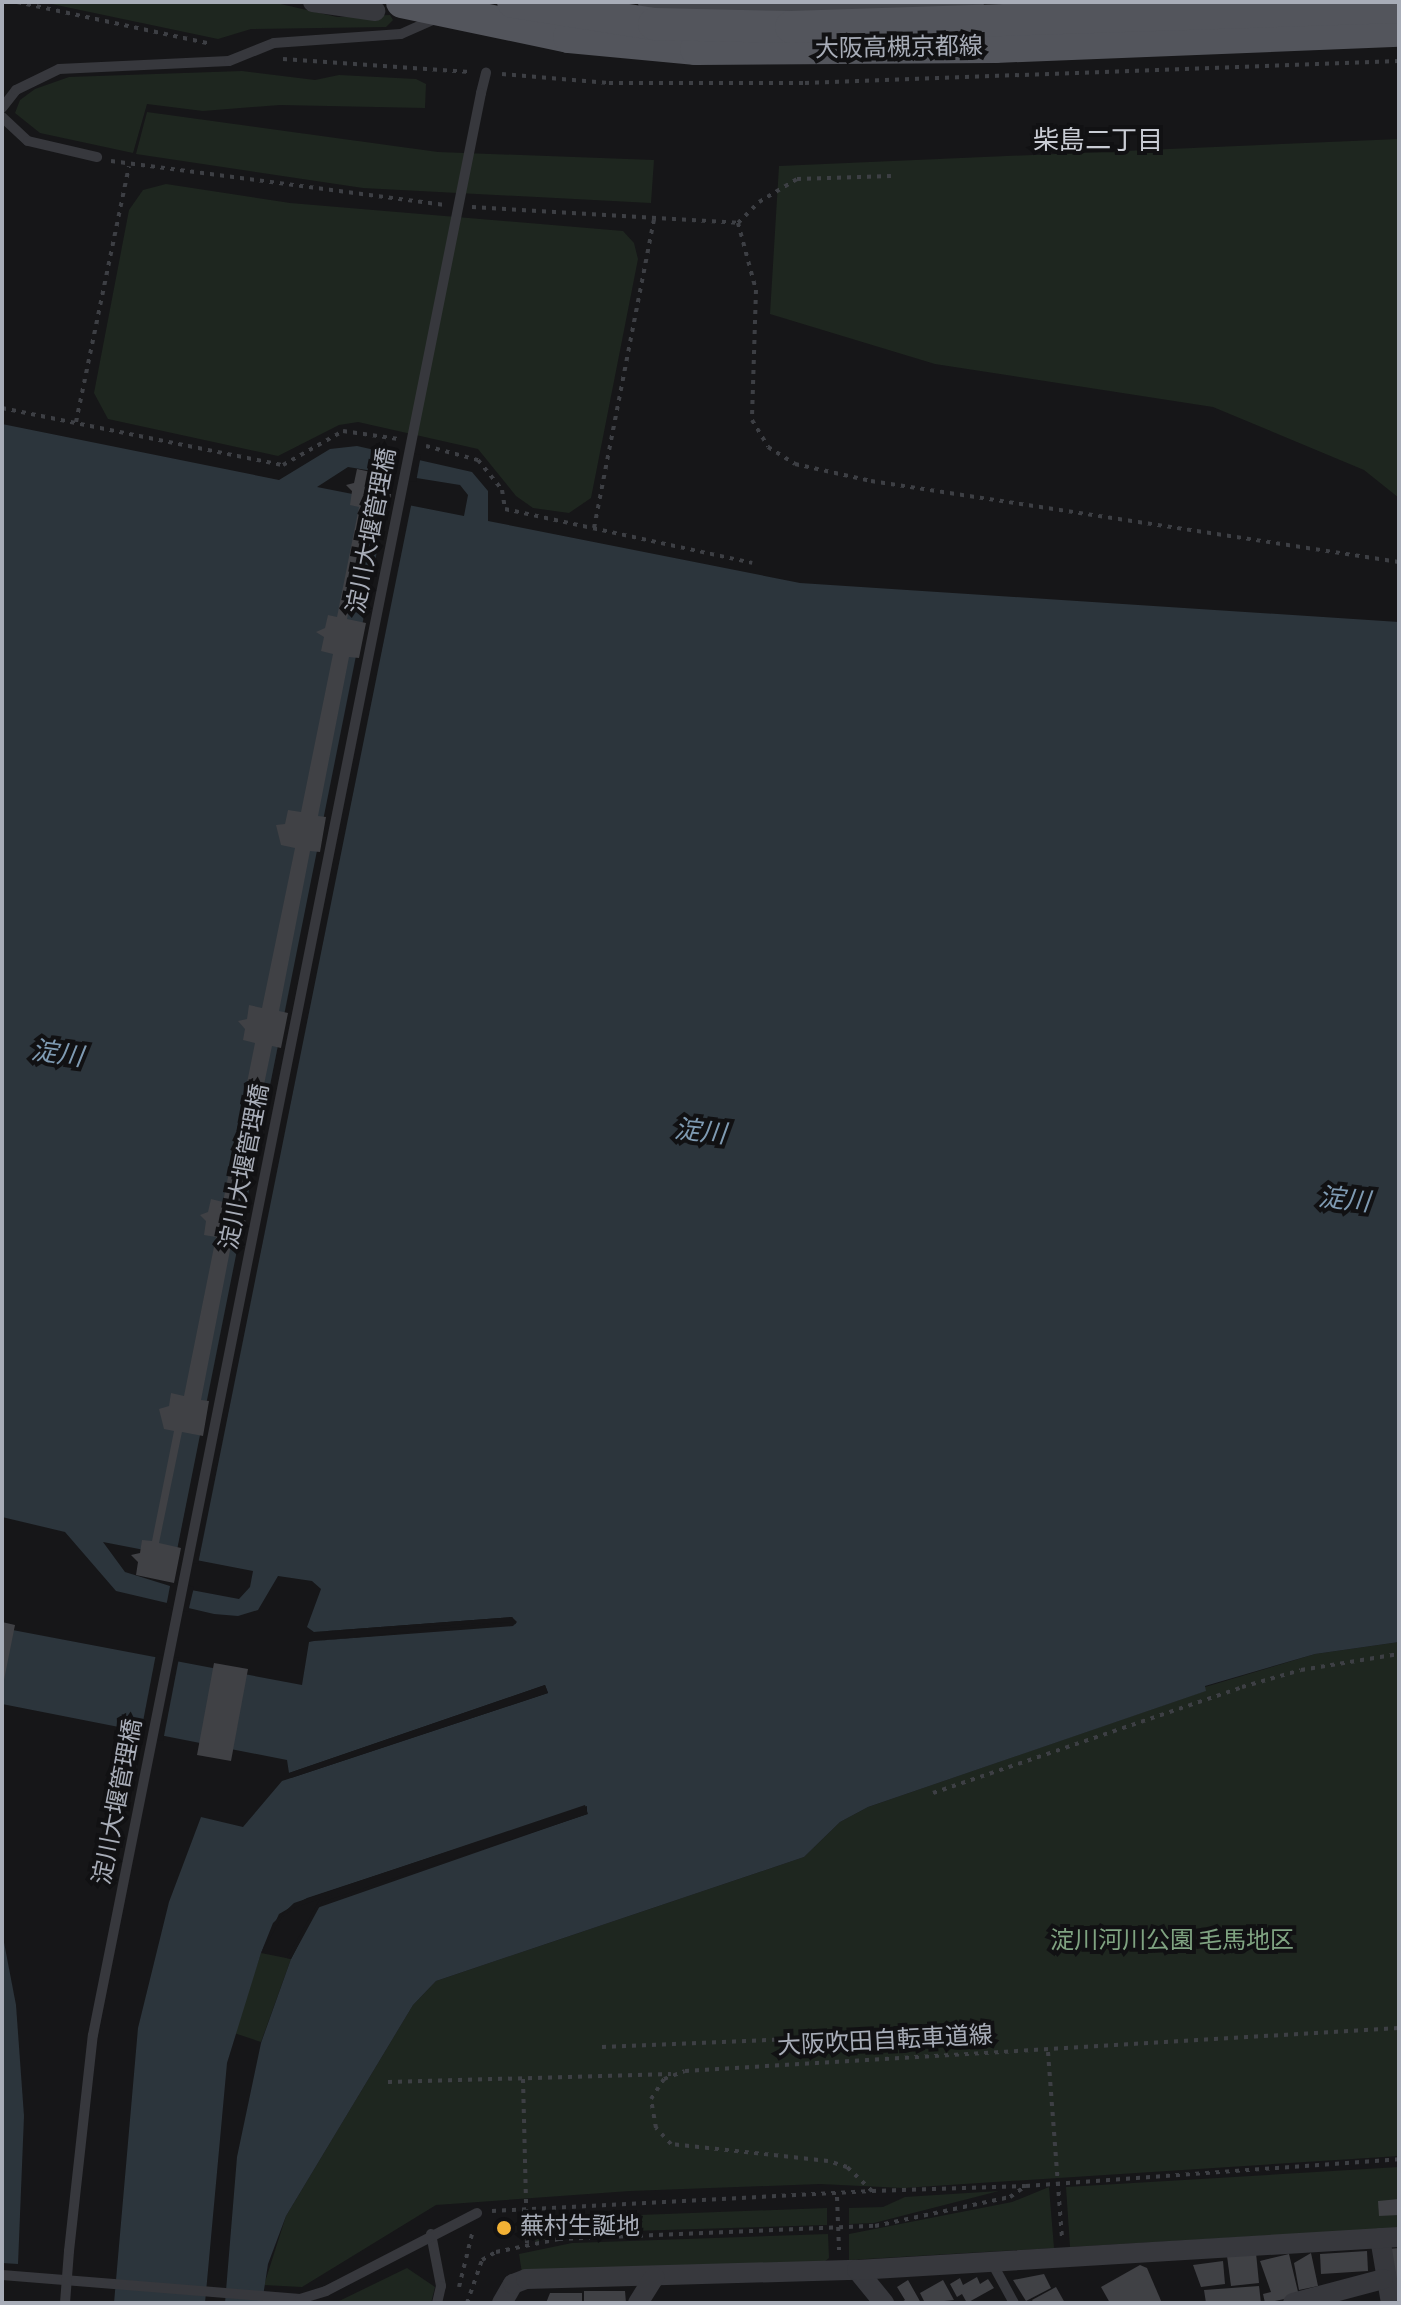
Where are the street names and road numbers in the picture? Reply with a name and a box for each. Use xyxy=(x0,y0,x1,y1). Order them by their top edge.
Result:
street label: 大阪高槻京都線 xyxy=(815,33,983,65)
street label: 淀川大堰管理橋 xyxy=(343,446,403,616)
street label: 淀川大堰管理橋 xyxy=(216,1082,276,1252)
street label: 淀川大堰管理橋 xyxy=(89,1717,149,1887)
street label: 大阪吹田自転車道線 xyxy=(776,2022,994,2062)

